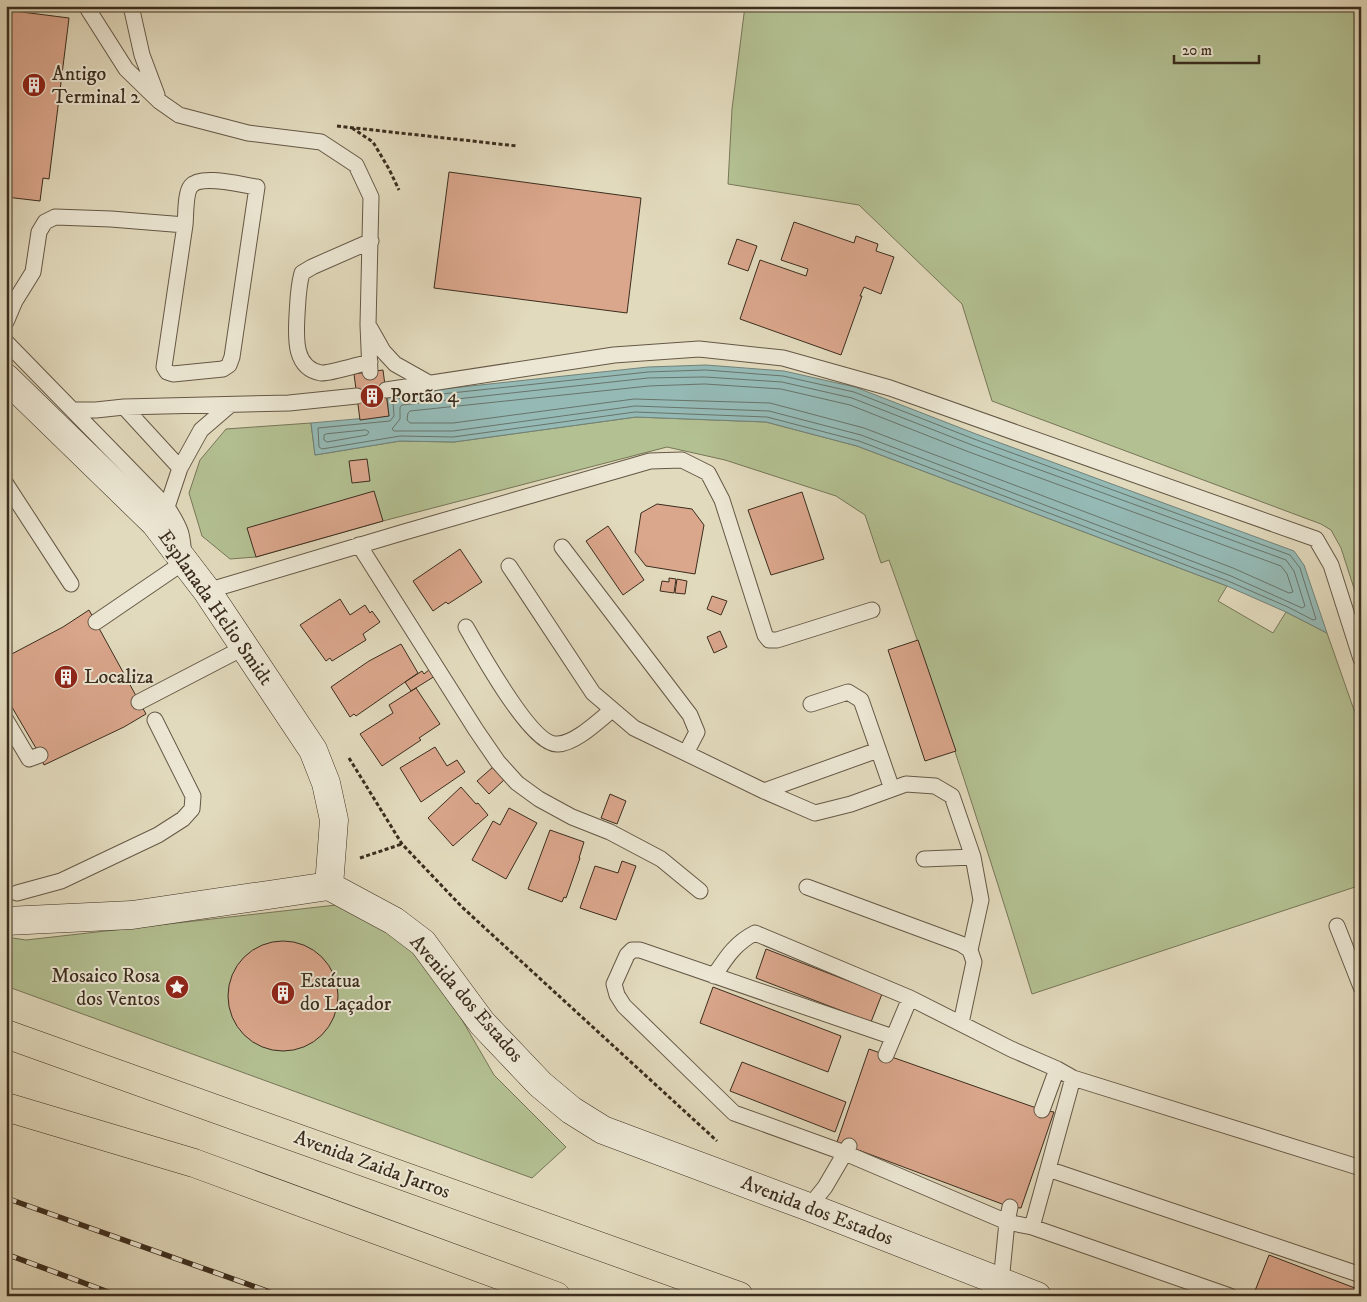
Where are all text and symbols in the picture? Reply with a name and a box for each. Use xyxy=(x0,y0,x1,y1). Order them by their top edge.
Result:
scale bar xyxy=(1174,32,1260,64)
text: 20 m xyxy=(1182,41,1212,60)
place label: Antigo Terminal 2 xyxy=(52,62,140,110)
building icon: Antigo Terminal 2 xyxy=(21,72,47,98)
building icon: Portão 4 xyxy=(359,383,385,409)
place label: Portão 4 xyxy=(390,384,459,409)
street label: Esplanada Helio Smidt xyxy=(152,525,278,691)
building icon: Localiza xyxy=(53,664,79,690)
place label: Localiza xyxy=(84,665,154,690)
street label: Avenida dos Estados xyxy=(404,930,528,1068)
place label: Mosaico Rosa dos Ventos xyxy=(51,964,160,1012)
place label: Estátua do Laçador xyxy=(300,969,392,1017)
place icon: Mosaico Rosa dos Ventos xyxy=(164,974,190,1000)
building icon: Estátua do Laçador xyxy=(270,980,296,1006)
street label: Avenida Zaida Jarros xyxy=(290,1125,454,1205)
street label: Avenida dos Estados xyxy=(738,1171,897,1252)

